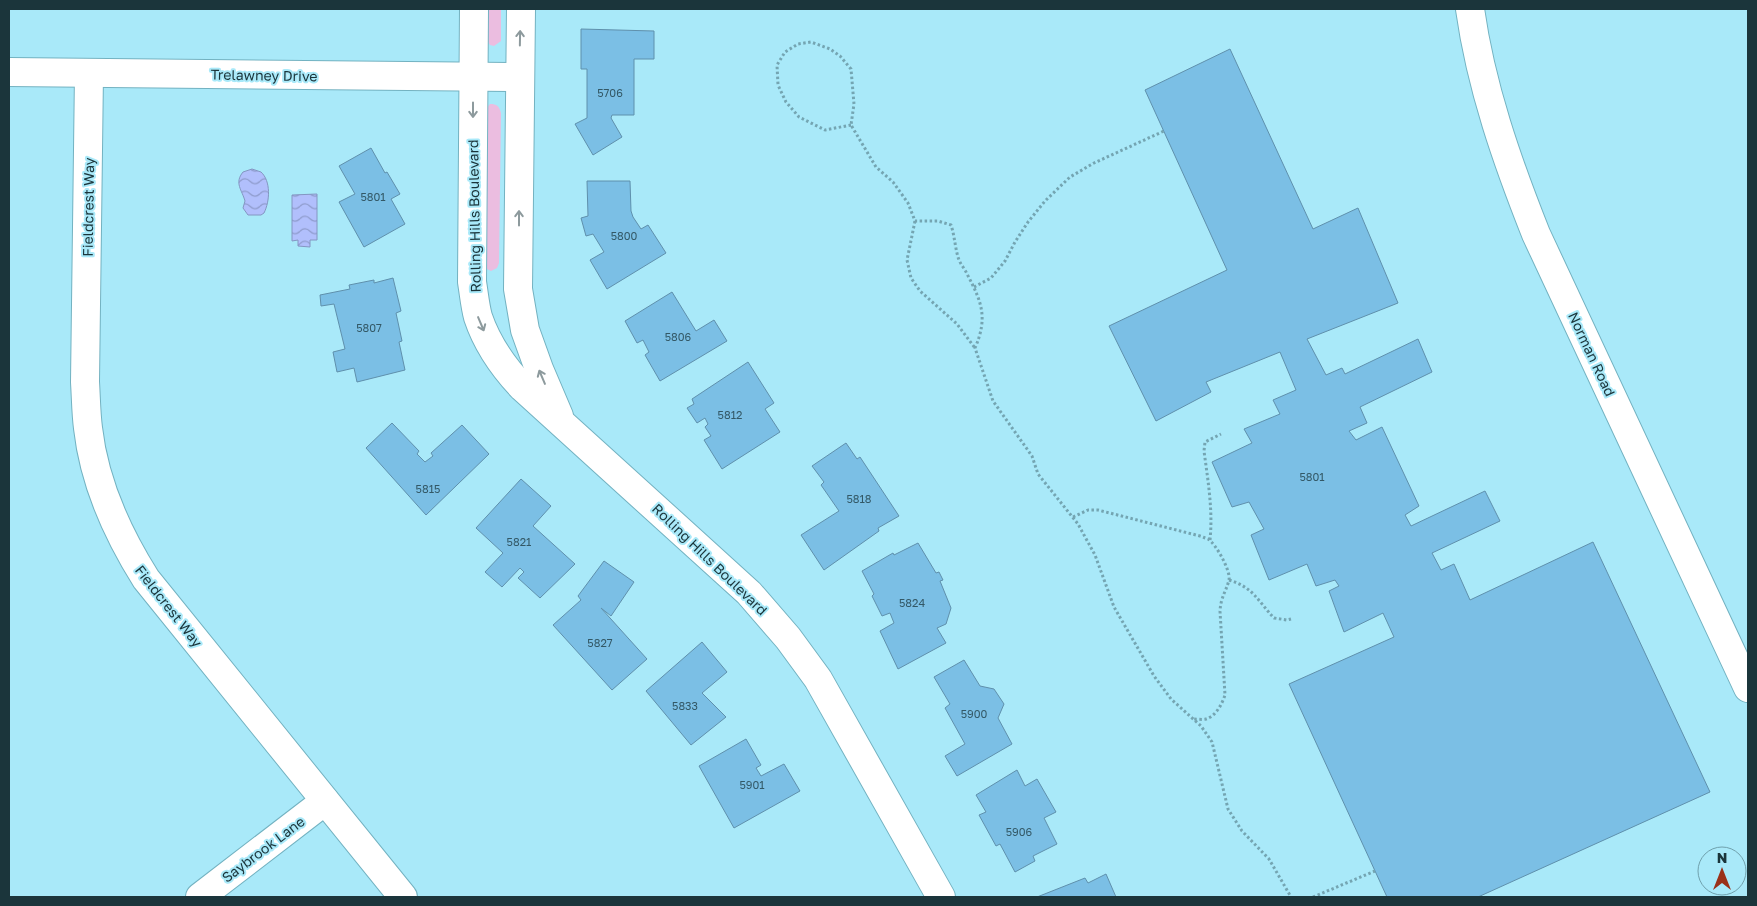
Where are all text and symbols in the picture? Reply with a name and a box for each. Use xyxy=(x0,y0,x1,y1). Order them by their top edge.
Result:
one-way arrow xyxy=(516,30,525,46)
street label: Trelawney Drive xyxy=(210,66,318,84)
house number: 5706 xyxy=(597,86,623,99)
one-way arrow xyxy=(468,102,478,118)
street label: Rolling Hills Boulevard xyxy=(464,139,484,293)
street label: Fieldcrest Way xyxy=(79,157,97,257)
house number: 5801 xyxy=(360,190,386,203)
one-way arrow xyxy=(514,210,524,226)
house number: 5800 xyxy=(611,229,638,242)
street label: Norman Road xyxy=(1565,309,1619,399)
one-way arrow xyxy=(477,316,487,331)
house number: 5807 xyxy=(356,321,382,334)
house number: 5806 xyxy=(665,330,692,343)
one-way arrow xyxy=(537,370,547,385)
house number: 5812 xyxy=(718,408,742,421)
house number: 5801 xyxy=(1299,470,1325,483)
house number: 5815 xyxy=(416,482,440,495)
house number: 5818 xyxy=(846,492,872,505)
street label: Rolling Hills Boulevard xyxy=(649,500,771,618)
house number: 5821 xyxy=(507,535,531,548)
street label: Fieldcrest Way xyxy=(132,562,206,650)
house number: 5824 xyxy=(899,596,925,609)
house number: 5827 xyxy=(587,636,613,649)
house number: 5833 xyxy=(672,699,698,712)
house number: 5900 xyxy=(961,707,988,720)
house number: 5901 xyxy=(739,778,765,791)
street label: Saybrook Lane xyxy=(218,812,308,886)
house number: 5906 xyxy=(1006,825,1033,838)
north arrow xyxy=(1697,846,1747,896)
text: N xyxy=(1717,849,1727,866)

